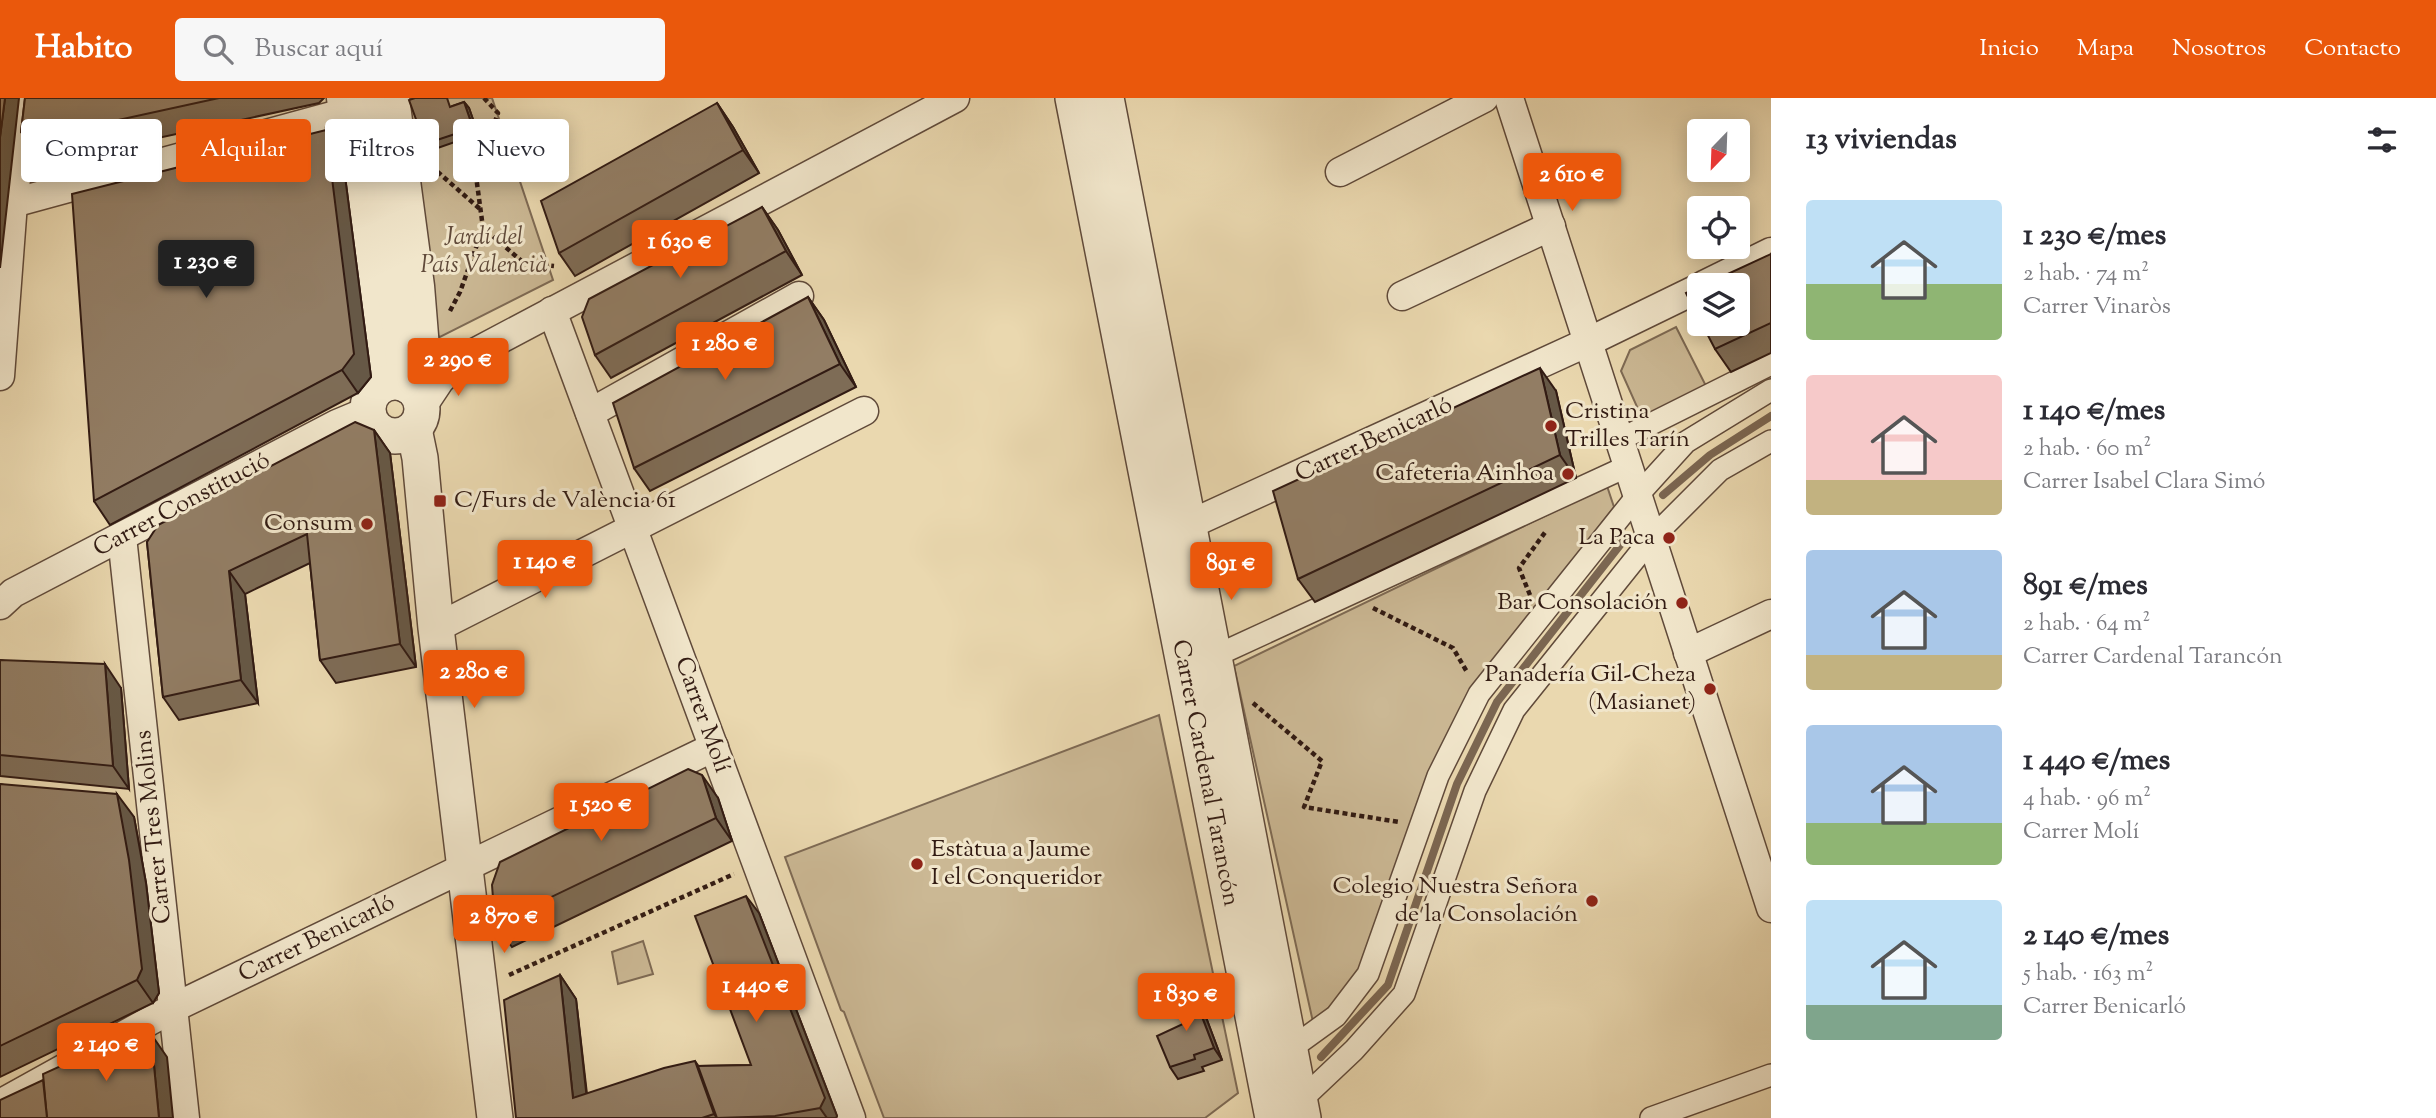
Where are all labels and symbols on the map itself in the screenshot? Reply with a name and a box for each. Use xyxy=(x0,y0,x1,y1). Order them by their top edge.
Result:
north arrow xyxy=(1687,119,1750,182)
pin: 2 610 € xyxy=(1507,153,1637,213)
pin: 1 630 € xyxy=(615,220,745,280)
park label: Jardí del País Valencià xyxy=(420,221,548,283)
pin: 1 230 € xyxy=(141,240,271,300)
pin: 1 280 € xyxy=(660,322,790,382)
pin: 2 290 € xyxy=(393,338,523,398)
street label: Carrer Benicarló xyxy=(1290,389,1458,491)
place label: Cristina Trilles Tarín xyxy=(1565,395,1690,457)
marker: Cristina Trilles Tarín xyxy=(1543,418,1559,434)
street label: Carrer Constitució xyxy=(87,444,277,566)
place label: Cafeteria Ainhoa xyxy=(1375,457,1554,491)
marker: Cafeteria Ainhoa xyxy=(1560,466,1576,482)
place label: C/Furs de València 61 xyxy=(454,484,676,518)
marker: C/Furs de València 61 xyxy=(432,493,448,509)
place label: Consum xyxy=(264,507,353,541)
marker: Consum xyxy=(359,516,375,532)
place label: La Paca xyxy=(1579,521,1655,555)
marker: La Paca xyxy=(1661,530,1677,546)
pin: 1 140 € xyxy=(480,540,610,600)
pin: 891 € xyxy=(1182,542,1280,602)
place label: Bar Consolación xyxy=(1497,586,1668,620)
marker: Bar Consolación xyxy=(1674,595,1690,611)
street label: Carrer Cardenal Tarancón xyxy=(1162,637,1248,909)
pin: 2 280 € xyxy=(409,650,539,710)
street label: Carrer Molí xyxy=(665,652,739,778)
place label: Panadería Gil-Cheza (Masianet) xyxy=(1485,658,1696,720)
marker: Panadería Gil-Cheza (Masianet) xyxy=(1702,681,1718,697)
street label: Carrer Tres Molins xyxy=(127,729,181,925)
pin: 1 520 € xyxy=(536,784,666,843)
place label: Estàtua a Jaume I el Conqueridor xyxy=(931,833,1102,895)
marker: Estàtua a Jaume I el Conqueridor xyxy=(909,856,925,872)
place label: Colegio Nuestra Señora de la Consolación xyxy=(1333,870,1578,932)
street label: Carrer Benicarló xyxy=(233,886,401,992)
marker: Colegio Nuestra Señora de la Consolación xyxy=(1584,893,1600,909)
pin: 2 870 € xyxy=(439,896,569,955)
pin: 1 440 € xyxy=(691,964,821,1024)
pin: 1 830 € xyxy=(1121,974,1251,1033)
pin: 2 140 € xyxy=(41,1024,171,1083)

